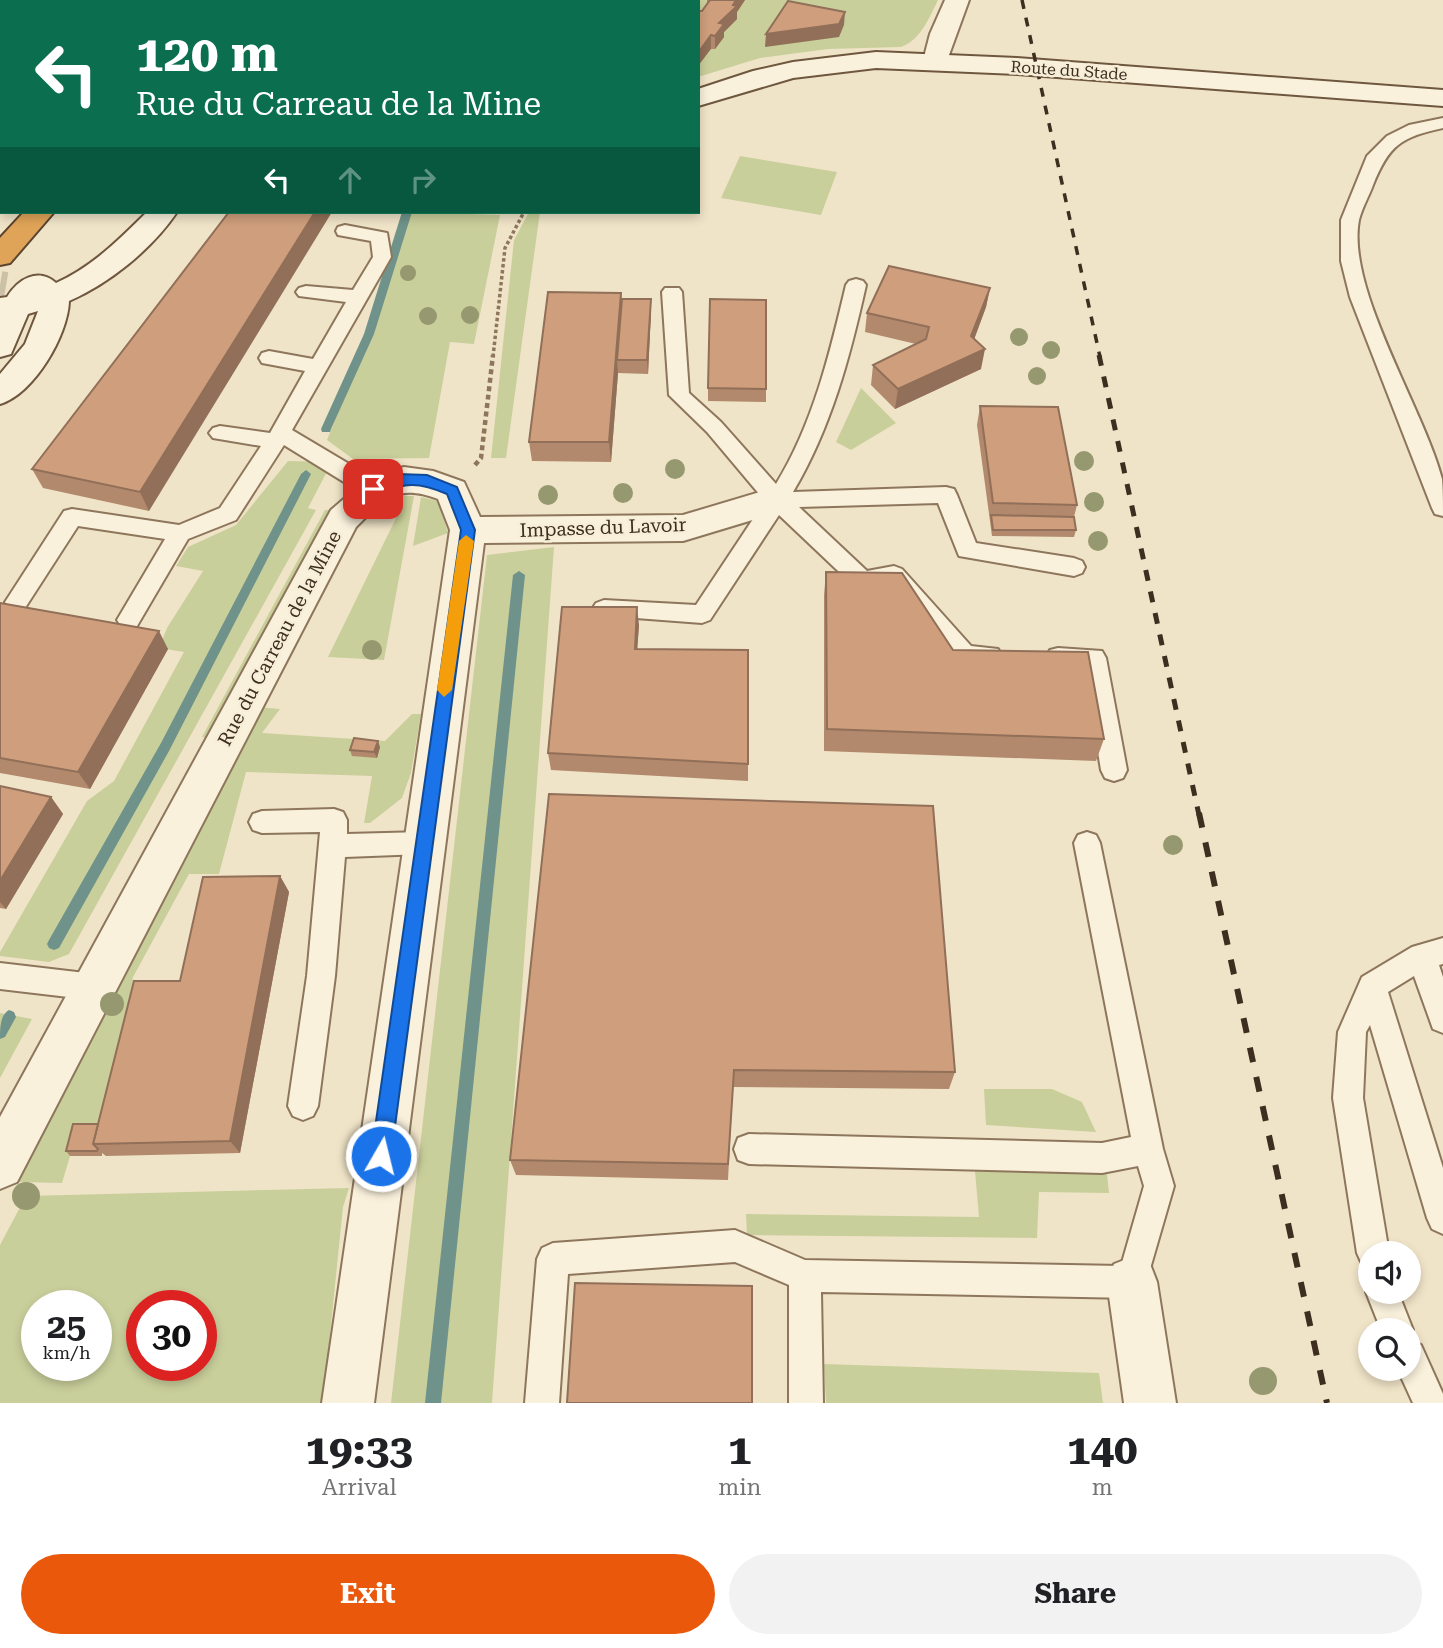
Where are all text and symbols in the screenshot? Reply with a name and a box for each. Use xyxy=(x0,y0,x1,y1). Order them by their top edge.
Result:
text: 120 m xyxy=(136,26,278,83)
icon: left xyxy=(21,28,112,119)
street label: Route du Stade xyxy=(1010,57,1128,84)
text: Rue du Carreau de la Mine xyxy=(136,85,541,123)
icon: left xyxy=(258,161,296,199)
icon: ahead xyxy=(331,161,369,199)
icon: right xyxy=(404,161,442,199)
pin xyxy=(343,459,403,519)
icon: arrive xyxy=(354,470,392,508)
street label: Impasse du Lavoir xyxy=(519,513,687,542)
street label: Rue du Carreau de la Mine xyxy=(213,527,346,750)
position arrow xyxy=(344,1119,418,1193)
map controls xyxy=(1358,1241,1421,1381)
button: sound xyxy=(1358,1241,1421,1304)
speed limit sign: 30 xyxy=(126,1290,217,1381)
text: 25 xyxy=(47,1306,86,1347)
button: search xyxy=(1358,1318,1421,1381)
text: km/h xyxy=(42,1342,91,1363)
text: 19:33 xyxy=(306,1425,413,1474)
text: 1 xyxy=(728,1425,752,1474)
text: 140 xyxy=(1067,1425,1137,1474)
text: Arrival xyxy=(322,1474,396,1501)
text: min xyxy=(718,1474,761,1501)
text: m xyxy=(1092,1474,1113,1501)
button: Exit xyxy=(21,1554,715,1634)
button: Share xyxy=(729,1554,1422,1634)

